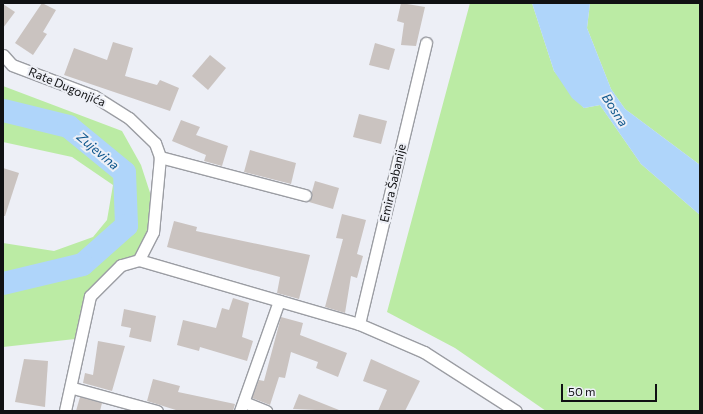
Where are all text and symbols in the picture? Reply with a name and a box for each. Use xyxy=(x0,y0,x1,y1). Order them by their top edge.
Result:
street label: Rate Dugonjića xyxy=(26,64,108,110)
water label: Bosna xyxy=(599,91,631,129)
water label: Zujevina xyxy=(74,129,122,173)
street label: Emira Šabanije xyxy=(377,142,409,224)
scale bar xyxy=(563,376,659,402)
text: 50 m xyxy=(568,384,596,398)

